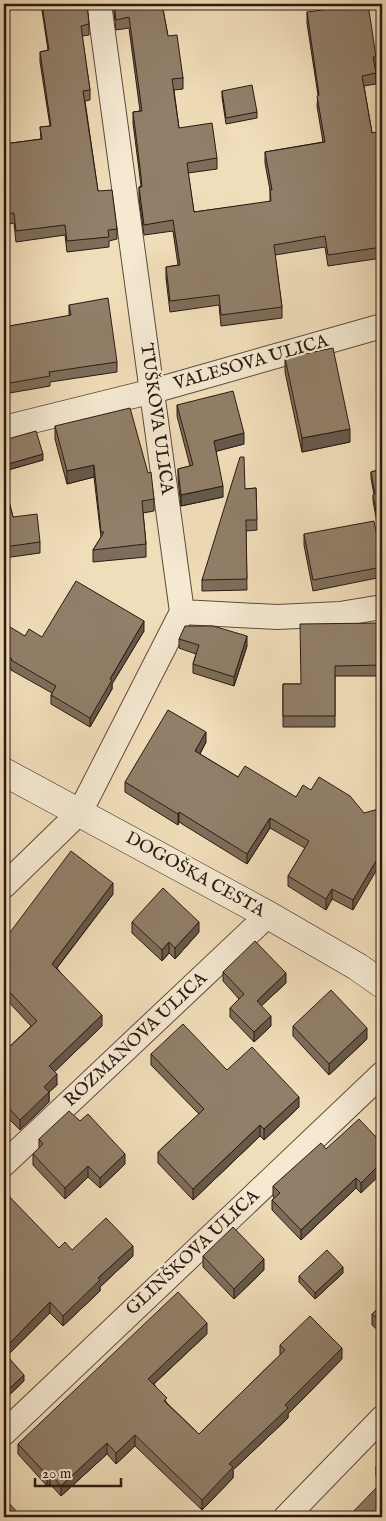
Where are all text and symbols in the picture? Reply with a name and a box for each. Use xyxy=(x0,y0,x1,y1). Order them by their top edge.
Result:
street label: VALESOVA ULICA xyxy=(170,330,332,396)
street label: TUŠKOVA ULICA xyxy=(134,342,180,497)
street label: DOGOŠKA CESTA xyxy=(121,825,271,923)
street label: ROZMANOVA ULICA xyxy=(60,967,213,1112)
street label: GLINŠKOVA ULICA xyxy=(120,1183,265,1321)
scale bar xyxy=(35,1456,121,1488)
text: 20 m xyxy=(42,1464,72,1483)

